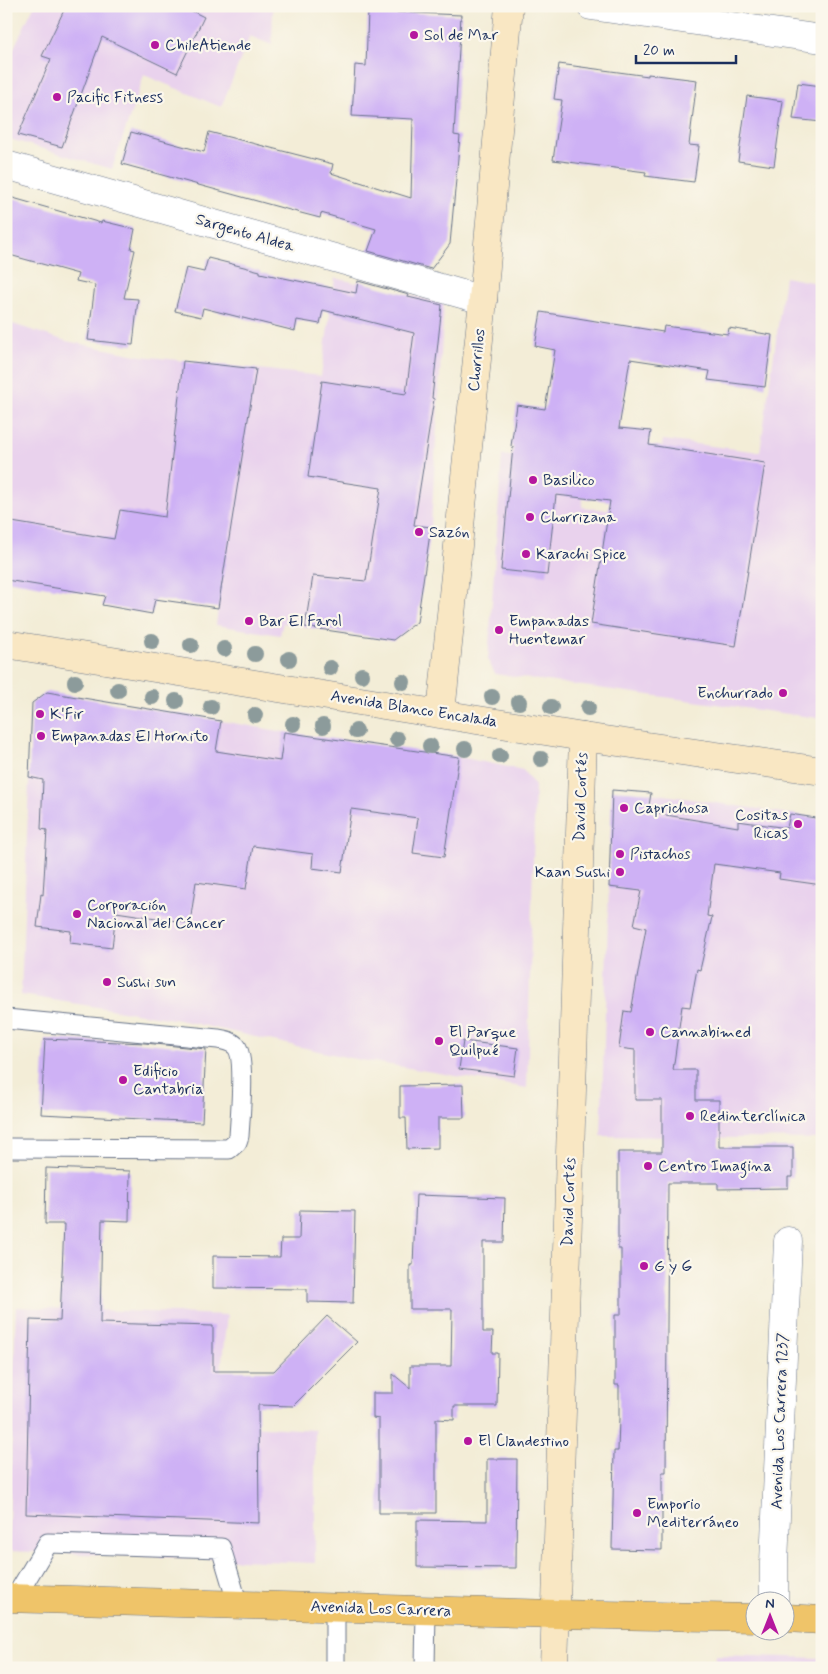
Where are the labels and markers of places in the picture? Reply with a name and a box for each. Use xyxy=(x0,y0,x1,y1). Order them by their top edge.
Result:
place label: Sol de Mar xyxy=(424,25,498,46)
marker: Sol de Mar xyxy=(408,29,420,41)
place label: ChileAtiende xyxy=(165,35,251,56)
marker: ChileAtiende xyxy=(149,39,161,51)
place label: Pacific Fitness xyxy=(67,87,163,108)
marker: Pacific Fitness xyxy=(51,91,63,103)
place label: Basilico xyxy=(543,470,595,491)
marker: Basilico xyxy=(527,474,539,486)
place label: Chorrizana xyxy=(540,507,616,528)
marker: Chorrizana xyxy=(524,511,536,523)
place label: Sazón xyxy=(429,522,470,543)
marker: Sazón xyxy=(413,526,425,538)
place label: Karachi Spice xyxy=(536,544,627,565)
marker: Karachi Spice xyxy=(520,548,532,560)
place label: Bar El Farol xyxy=(259,611,342,632)
place label: Empanadas Huentemar xyxy=(509,611,589,650)
marker: Bar El Farol xyxy=(243,615,255,627)
marker: Empanadas Huentemar xyxy=(493,624,505,636)
place label: Enchurrado xyxy=(697,683,773,704)
marker: Enchurrado xyxy=(777,687,789,699)
place label: K'Fir xyxy=(50,704,84,725)
marker: K'Fir xyxy=(34,708,46,720)
place label: Empanadas El Hornito xyxy=(51,726,208,747)
marker: Empanadas El Hornito xyxy=(35,730,47,742)
place label: Caprichosa xyxy=(634,798,709,819)
marker: Caprichosa xyxy=(618,802,630,814)
place label: Cositas Ricas xyxy=(735,805,788,844)
marker: Cositas Ricas xyxy=(792,818,804,830)
place label: Pistachos xyxy=(630,844,690,865)
marker: Pistachos xyxy=(614,848,626,860)
place label: Kaan Sushi xyxy=(535,862,610,883)
marker: Kaan Sushi xyxy=(614,866,626,878)
place label: Corporación Nacional del Cáncer xyxy=(87,895,225,934)
marker: Corporación Nacional del Cáncer xyxy=(71,908,83,920)
place label: Sushi sun xyxy=(117,972,176,993)
marker: Sushi sun xyxy=(101,976,113,988)
place label: El Parque Quilpué xyxy=(449,1022,516,1061)
place label: Cannabimed xyxy=(660,1022,751,1043)
marker: Cannabimed xyxy=(644,1026,656,1038)
marker: El Parque Quilpué xyxy=(433,1035,445,1047)
place label: Edificio Cantabria xyxy=(133,1061,204,1100)
marker: Edificio Cantabria xyxy=(117,1074,129,1086)
place label: Redinterclínica xyxy=(700,1106,806,1127)
marker: Redinterclínica xyxy=(684,1110,696,1122)
place label: Centro Imagina xyxy=(658,1156,772,1178)
marker: Centro Imagina xyxy=(642,1160,654,1172)
place label: G y G xyxy=(654,1256,692,1277)
marker: G y G xyxy=(638,1260,650,1272)
place label: El Clandestino xyxy=(478,1431,569,1452)
marker: El Clandestino xyxy=(462,1435,474,1447)
place label: Emporio Mediterráneo xyxy=(647,1494,739,1533)
marker: Emporio Mediterráneo xyxy=(631,1507,643,1519)

